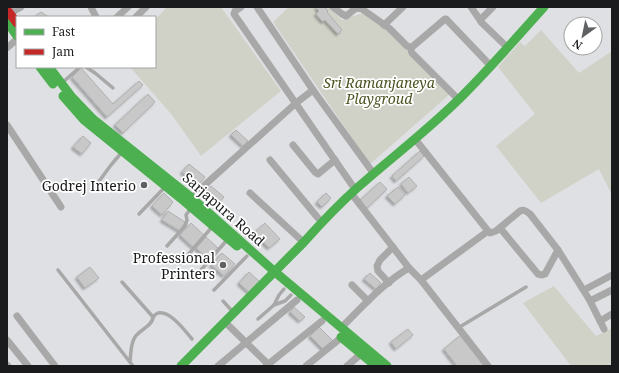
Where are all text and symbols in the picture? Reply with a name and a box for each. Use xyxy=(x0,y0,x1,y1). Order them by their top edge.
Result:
legend xyxy=(16,16,156,68)
north arrow xyxy=(563,16,603,56)
text: Fast xyxy=(52,23,75,40)
text: N xyxy=(569,36,585,53)
text: Jam xyxy=(51,43,74,60)
park label: Sri Ramanjaneya Playgroud xyxy=(323,73,436,108)
street label: Sarjapura Road xyxy=(179,168,269,250)
place label: Godrej Interio xyxy=(42,176,136,195)
marker: Godrej Interio xyxy=(139,180,149,190)
place label: Professional Printers xyxy=(133,248,216,283)
marker: Professional Printers xyxy=(218,260,228,270)

